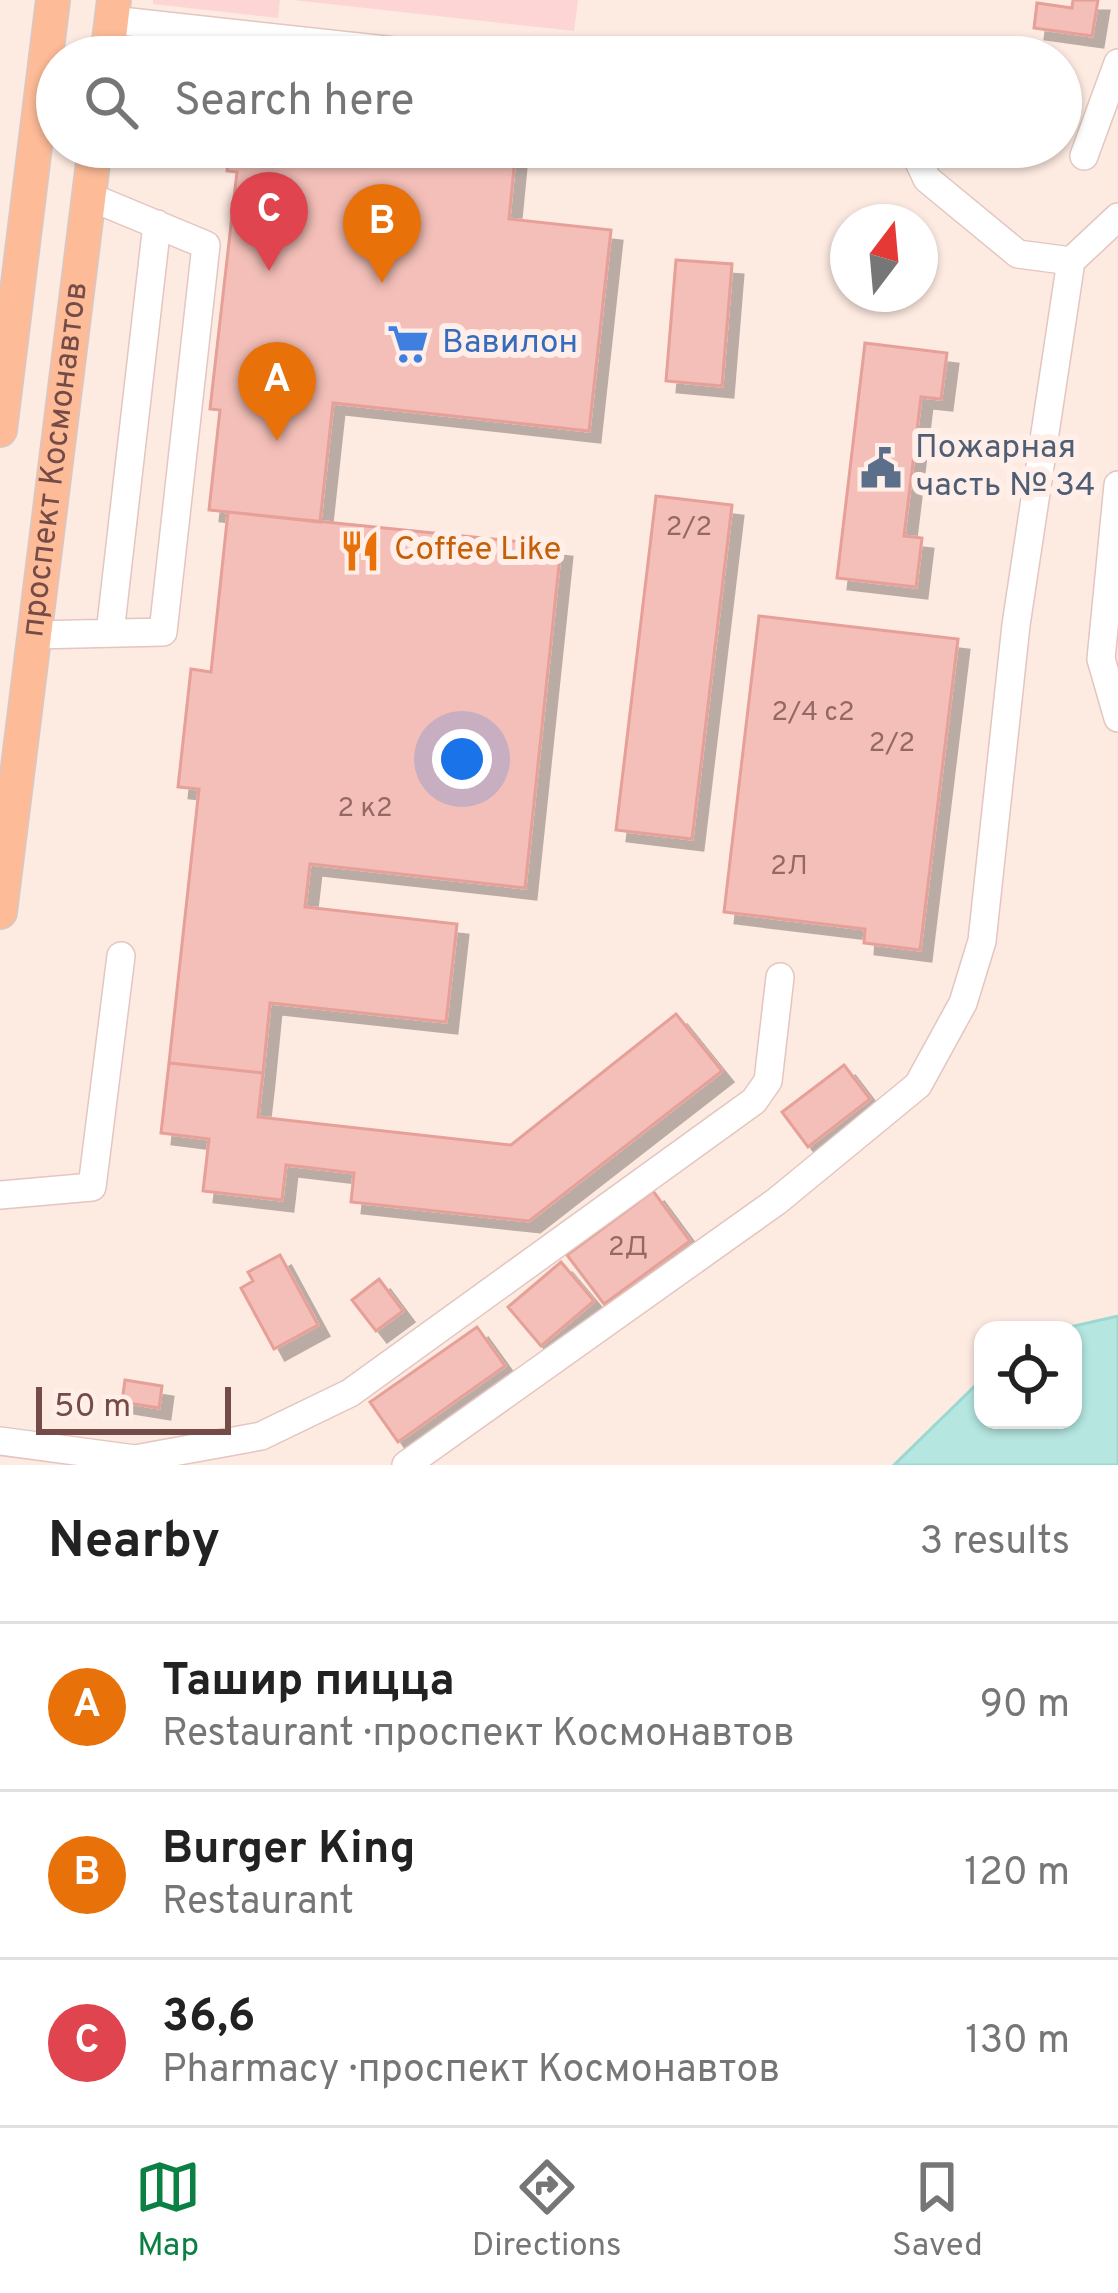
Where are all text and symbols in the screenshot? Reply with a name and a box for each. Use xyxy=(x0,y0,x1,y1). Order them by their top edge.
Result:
search box xyxy=(36,36,1082,168)
icon: search xyxy=(78,69,144,135)
text: Search here xyxy=(174,74,414,131)
pin: C xyxy=(230,172,308,271)
pin: B xyxy=(343,184,421,283)
north arrow xyxy=(830,204,938,312)
street label: проспект Космонавтов xyxy=(13,279,99,639)
supermarket icon: Вавилон xyxy=(385,321,431,367)
place label: Вавилон xyxy=(442,323,578,365)
pin: A xyxy=(238,342,316,441)
place label: Пожарная часть № 34 xyxy=(915,428,1095,508)
public building icon: Пожарная часть № 34 xyxy=(858,445,904,491)
house number: 2/2 xyxy=(666,511,712,545)
restaurant icon: Coffee Like xyxy=(337,528,383,574)
place label: Coffee Like xyxy=(394,530,561,572)
house number: 2/4 с2 xyxy=(772,696,854,730)
house number: 2/2 xyxy=(869,727,915,761)
your location xyxy=(432,729,492,789)
house number: 2 к2 xyxy=(338,792,392,826)
house number: 2Л xyxy=(770,850,808,884)
house number: 2Д xyxy=(608,1231,648,1265)
map controls xyxy=(974,1321,1082,1429)
button: locate xyxy=(974,1321,1082,1429)
scale bar xyxy=(36,1381,231,1434)
text: 50 m xyxy=(54,1387,131,1429)
text: Nearby xyxy=(48,1511,220,1576)
text: 3 results xyxy=(920,1519,1070,1568)
text: Ташир пицца xyxy=(162,1654,454,1711)
text: A xyxy=(73,1682,101,1731)
text: 90 m xyxy=(980,1682,1070,1731)
text: Restaurant · проспект Космонавтов xyxy=(162,1711,795,1760)
text: Burger King xyxy=(162,1822,416,1879)
text: B xyxy=(74,1850,100,1899)
text: 120 m xyxy=(964,1850,1070,1899)
text: Restaurant xyxy=(162,1879,354,1928)
text: 36,6 xyxy=(162,1990,256,2047)
text: C xyxy=(75,2018,99,2067)
text: 130 m xyxy=(965,2018,1070,2067)
text: Pharmacy · проспект Космонавтов xyxy=(162,2047,780,2096)
tab: Map xyxy=(135,2154,201,2268)
tab: Directions xyxy=(472,2154,622,2268)
tab: Saved xyxy=(892,2154,983,2268)

